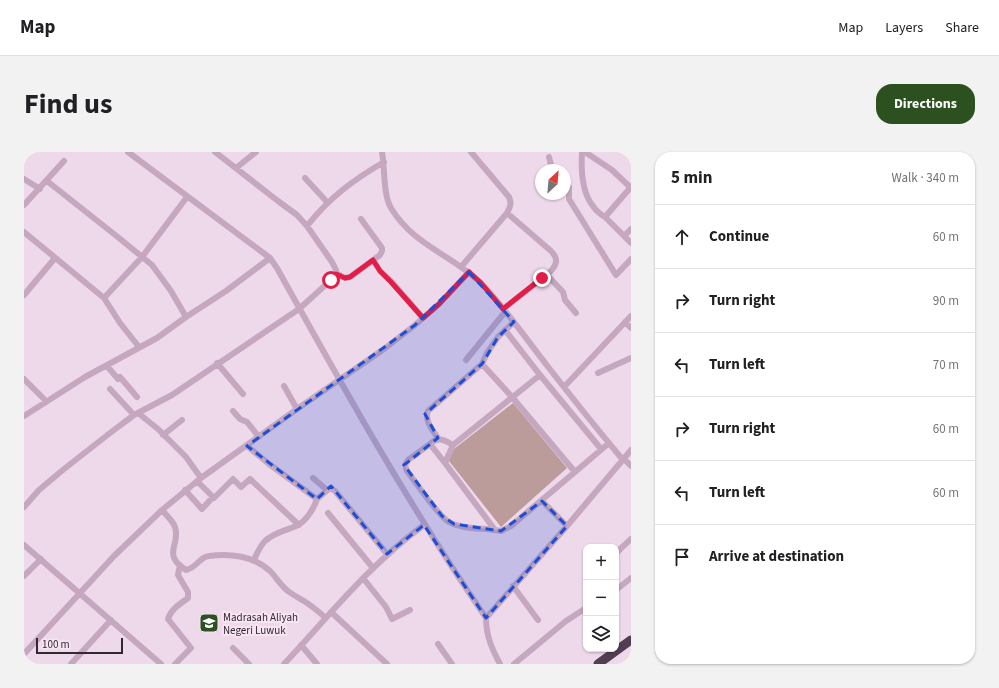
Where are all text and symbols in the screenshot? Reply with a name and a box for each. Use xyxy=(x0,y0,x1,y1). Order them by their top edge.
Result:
text: Map xyxy=(20,14,55,41)
text: Map xyxy=(838,18,863,38)
text: Layers xyxy=(885,18,923,38)
text: Share xyxy=(945,18,979,38)
text: Find us xyxy=(24,84,112,124)
button: Directions xyxy=(876,84,975,124)
north arrow xyxy=(535,164,571,200)
text: 5 min xyxy=(671,166,712,190)
text: Walk · 340 m xyxy=(891,169,959,187)
icon: ahead xyxy=(671,226,693,248)
text: Continue xyxy=(709,226,769,247)
text: 60 m xyxy=(933,228,959,246)
route end xyxy=(533,269,551,287)
route start xyxy=(322,271,340,289)
icon: right xyxy=(671,290,693,312)
text: Turn right xyxy=(709,290,775,311)
text: 90 m xyxy=(933,292,959,310)
icon: left xyxy=(671,354,693,376)
text: Turn left xyxy=(709,354,765,375)
text: 70 m xyxy=(933,356,959,374)
icon: right xyxy=(671,418,693,440)
text: Turn right xyxy=(709,418,775,439)
text: 60 m xyxy=(933,420,959,438)
icon: left xyxy=(671,482,693,504)
text: Turn left xyxy=(709,482,765,503)
text: 60 m xyxy=(933,484,959,502)
map controls xyxy=(583,544,619,652)
button: + xyxy=(583,544,619,580)
icon: arrive xyxy=(671,546,693,568)
text: Arrive at destination xyxy=(709,546,844,567)
button: − xyxy=(583,580,619,616)
place label: Madrasah Aliyah Negeri Luwuk xyxy=(223,610,298,638)
school or university icon: Madrasah Aliyah Negeri Luwuk xyxy=(198,612,220,634)
button: layers xyxy=(583,616,619,652)
scale bar xyxy=(36,636,123,655)
text: 100 m xyxy=(42,637,70,652)

